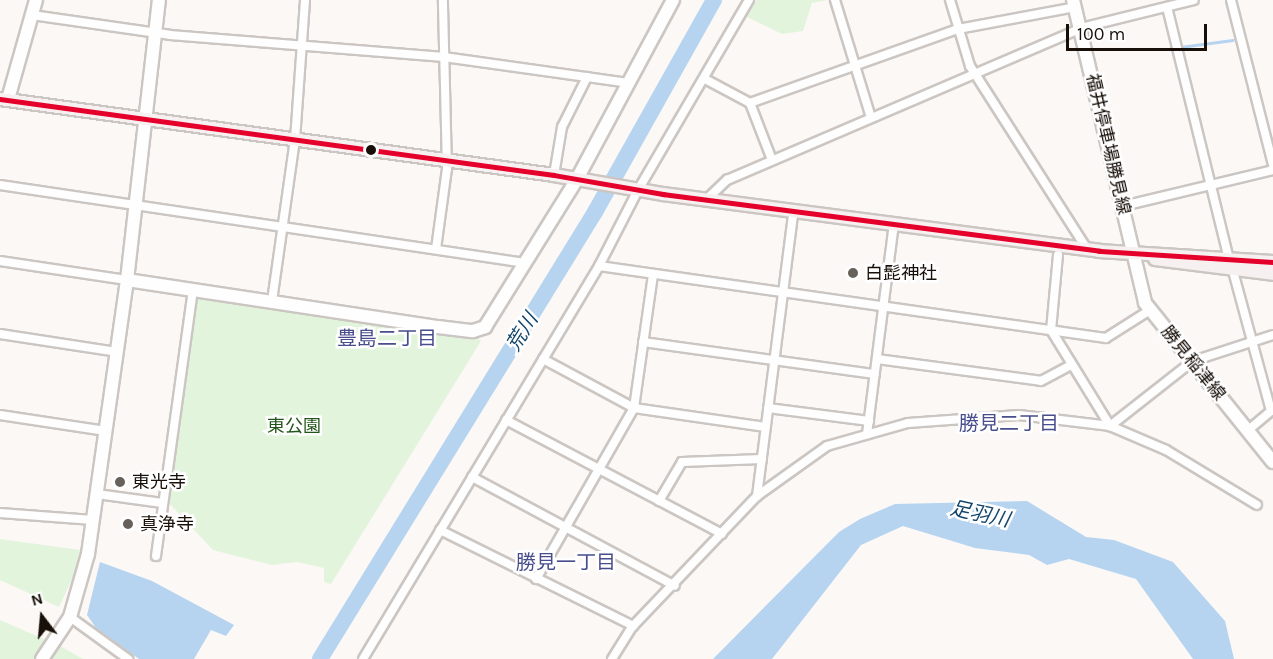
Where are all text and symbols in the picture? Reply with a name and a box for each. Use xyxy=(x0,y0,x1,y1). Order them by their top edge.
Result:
scale bar xyxy=(1069,12,1210,50)
text: 100 m xyxy=(1077,23,1125,45)
street label: 福井停車場勝見線 xyxy=(1081,71,1135,217)
unlabelled marker xyxy=(365,144,377,156)
place label: 白髭神社 xyxy=(865,262,937,284)
marker: 白髭神社 xyxy=(846,266,860,280)
water label: 荒川 xyxy=(501,309,543,355)
street label: 勝見稲津線 xyxy=(1156,321,1230,405)
district label: 豊島二丁目 xyxy=(337,326,437,350)
district label: 勝見二丁目 xyxy=(959,411,1059,435)
park label: 東公園 xyxy=(267,415,321,437)
place label: 東光寺 xyxy=(132,471,186,493)
marker: 東光寺 xyxy=(113,475,127,489)
water label: 足羽川 xyxy=(948,496,1012,532)
place label: 真浄寺 xyxy=(140,513,194,535)
marker: 真浄寺 xyxy=(121,517,135,531)
district label: 勝見一丁目 xyxy=(516,550,616,574)
north arrow xyxy=(12,587,72,647)
text: N xyxy=(29,589,45,610)

